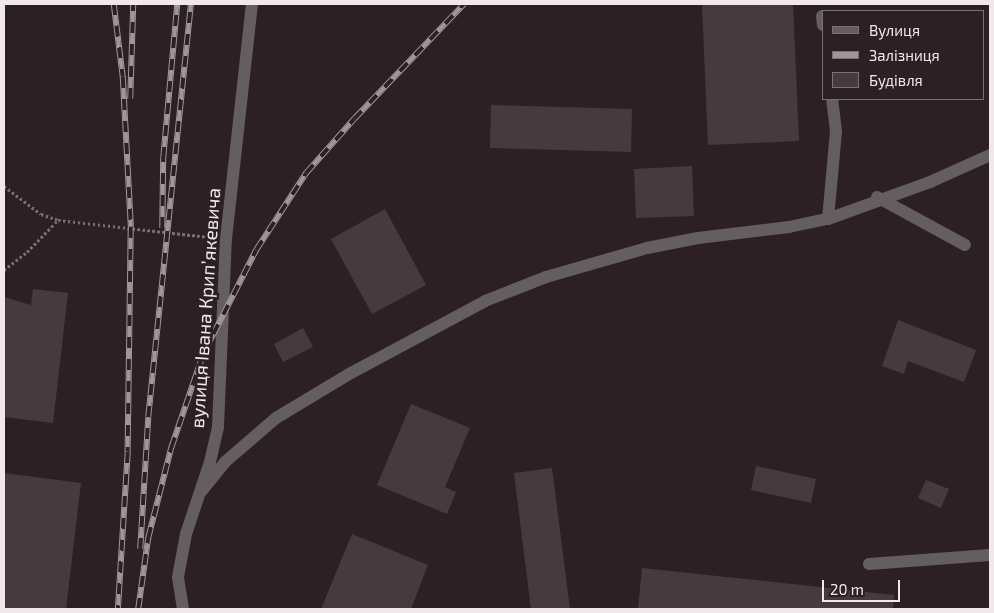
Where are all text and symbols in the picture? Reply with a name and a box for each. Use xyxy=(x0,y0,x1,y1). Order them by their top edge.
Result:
legend xyxy=(822,10,984,100)
text: Вулиця xyxy=(869,21,920,39)
text: Залізниця xyxy=(869,46,940,64)
text: Будівля xyxy=(869,71,923,89)
street label: вулиця Івана Крипʼякевича xyxy=(185,187,225,429)
scale bar xyxy=(824,570,902,602)
text: 20 m xyxy=(830,580,864,598)

